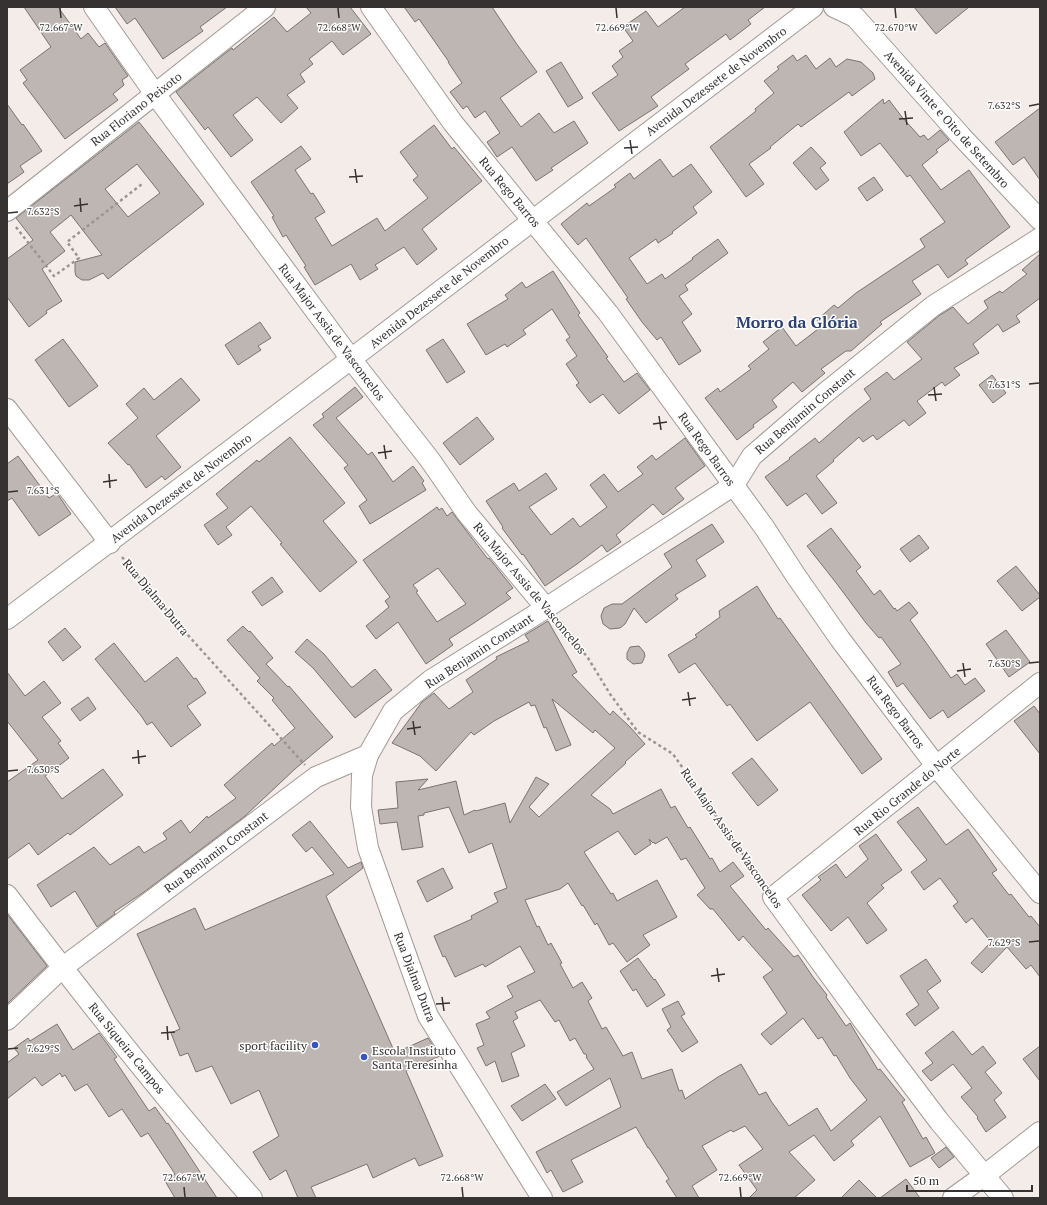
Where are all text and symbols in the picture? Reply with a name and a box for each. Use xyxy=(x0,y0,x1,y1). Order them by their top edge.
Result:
text: 72.667°W xyxy=(39,21,83,34)
text: 72.668°W xyxy=(317,21,361,34)
text: 72.669°W xyxy=(595,21,639,34)
text: 72.670°W xyxy=(874,21,918,34)
street label: Avenida Dezessete de Novembro xyxy=(643,23,790,139)
street label: Avenida Vinte e Oito de Setembro xyxy=(881,47,1013,191)
street label: Rua Floriano Peixoto xyxy=(88,69,185,149)
text: 7.632°S xyxy=(988,99,1020,112)
street label: Rua Rego Barros xyxy=(476,154,544,230)
text: 7.632°S xyxy=(27,205,59,218)
street label: Avenida Dezessete de Novembro xyxy=(366,233,512,351)
street label: Rua Major Assis de Vasconcelos xyxy=(276,261,388,403)
district label: Morro da Glória xyxy=(736,311,858,333)
street label: Rua Benjamin Constant xyxy=(752,364,859,457)
text: 7.631°S xyxy=(988,378,1020,391)
street label: Rua Rego Barros xyxy=(675,409,739,489)
street label: Avenida Dezessete de Novembro xyxy=(108,430,255,546)
text: 7.631°S xyxy=(27,484,59,497)
street label: Rua Major Assis de Vasconcelos xyxy=(470,519,590,657)
street label: Rua Djalma Dutra xyxy=(120,556,192,638)
street label: Rua Benjamin Constant xyxy=(422,610,536,692)
text: 7.630°S xyxy=(988,657,1020,670)
street label: Rua Rego Barros xyxy=(864,673,928,751)
street label: Rua Rio Grande do Norte xyxy=(851,743,963,839)
text: 7.630°S xyxy=(27,763,59,776)
street label: Rua Major Assis de Vasconcelos xyxy=(678,765,786,911)
street label: Rua Benjamin Constant xyxy=(161,808,271,896)
street label: Rua Djalma Dutra xyxy=(391,930,439,1024)
text: 7.629°S xyxy=(988,936,1020,949)
street label: Rua Siqueira Campos xyxy=(86,999,168,1097)
place label: sport facility xyxy=(239,1038,308,1053)
marker: sport facility xyxy=(310,1040,320,1050)
text: 7.629°S xyxy=(27,1042,59,1055)
place label: Escola Instituto Santa Teresinha xyxy=(372,1043,457,1072)
marker: Escola Instituto Santa Teresinha xyxy=(359,1052,369,1062)
scale bar xyxy=(907,1167,1032,1193)
text: 72.667°W xyxy=(162,1171,206,1184)
text: 72.668°W xyxy=(440,1171,484,1184)
text: 72.669°W xyxy=(718,1171,762,1184)
text: 50 m xyxy=(913,1173,940,1188)

